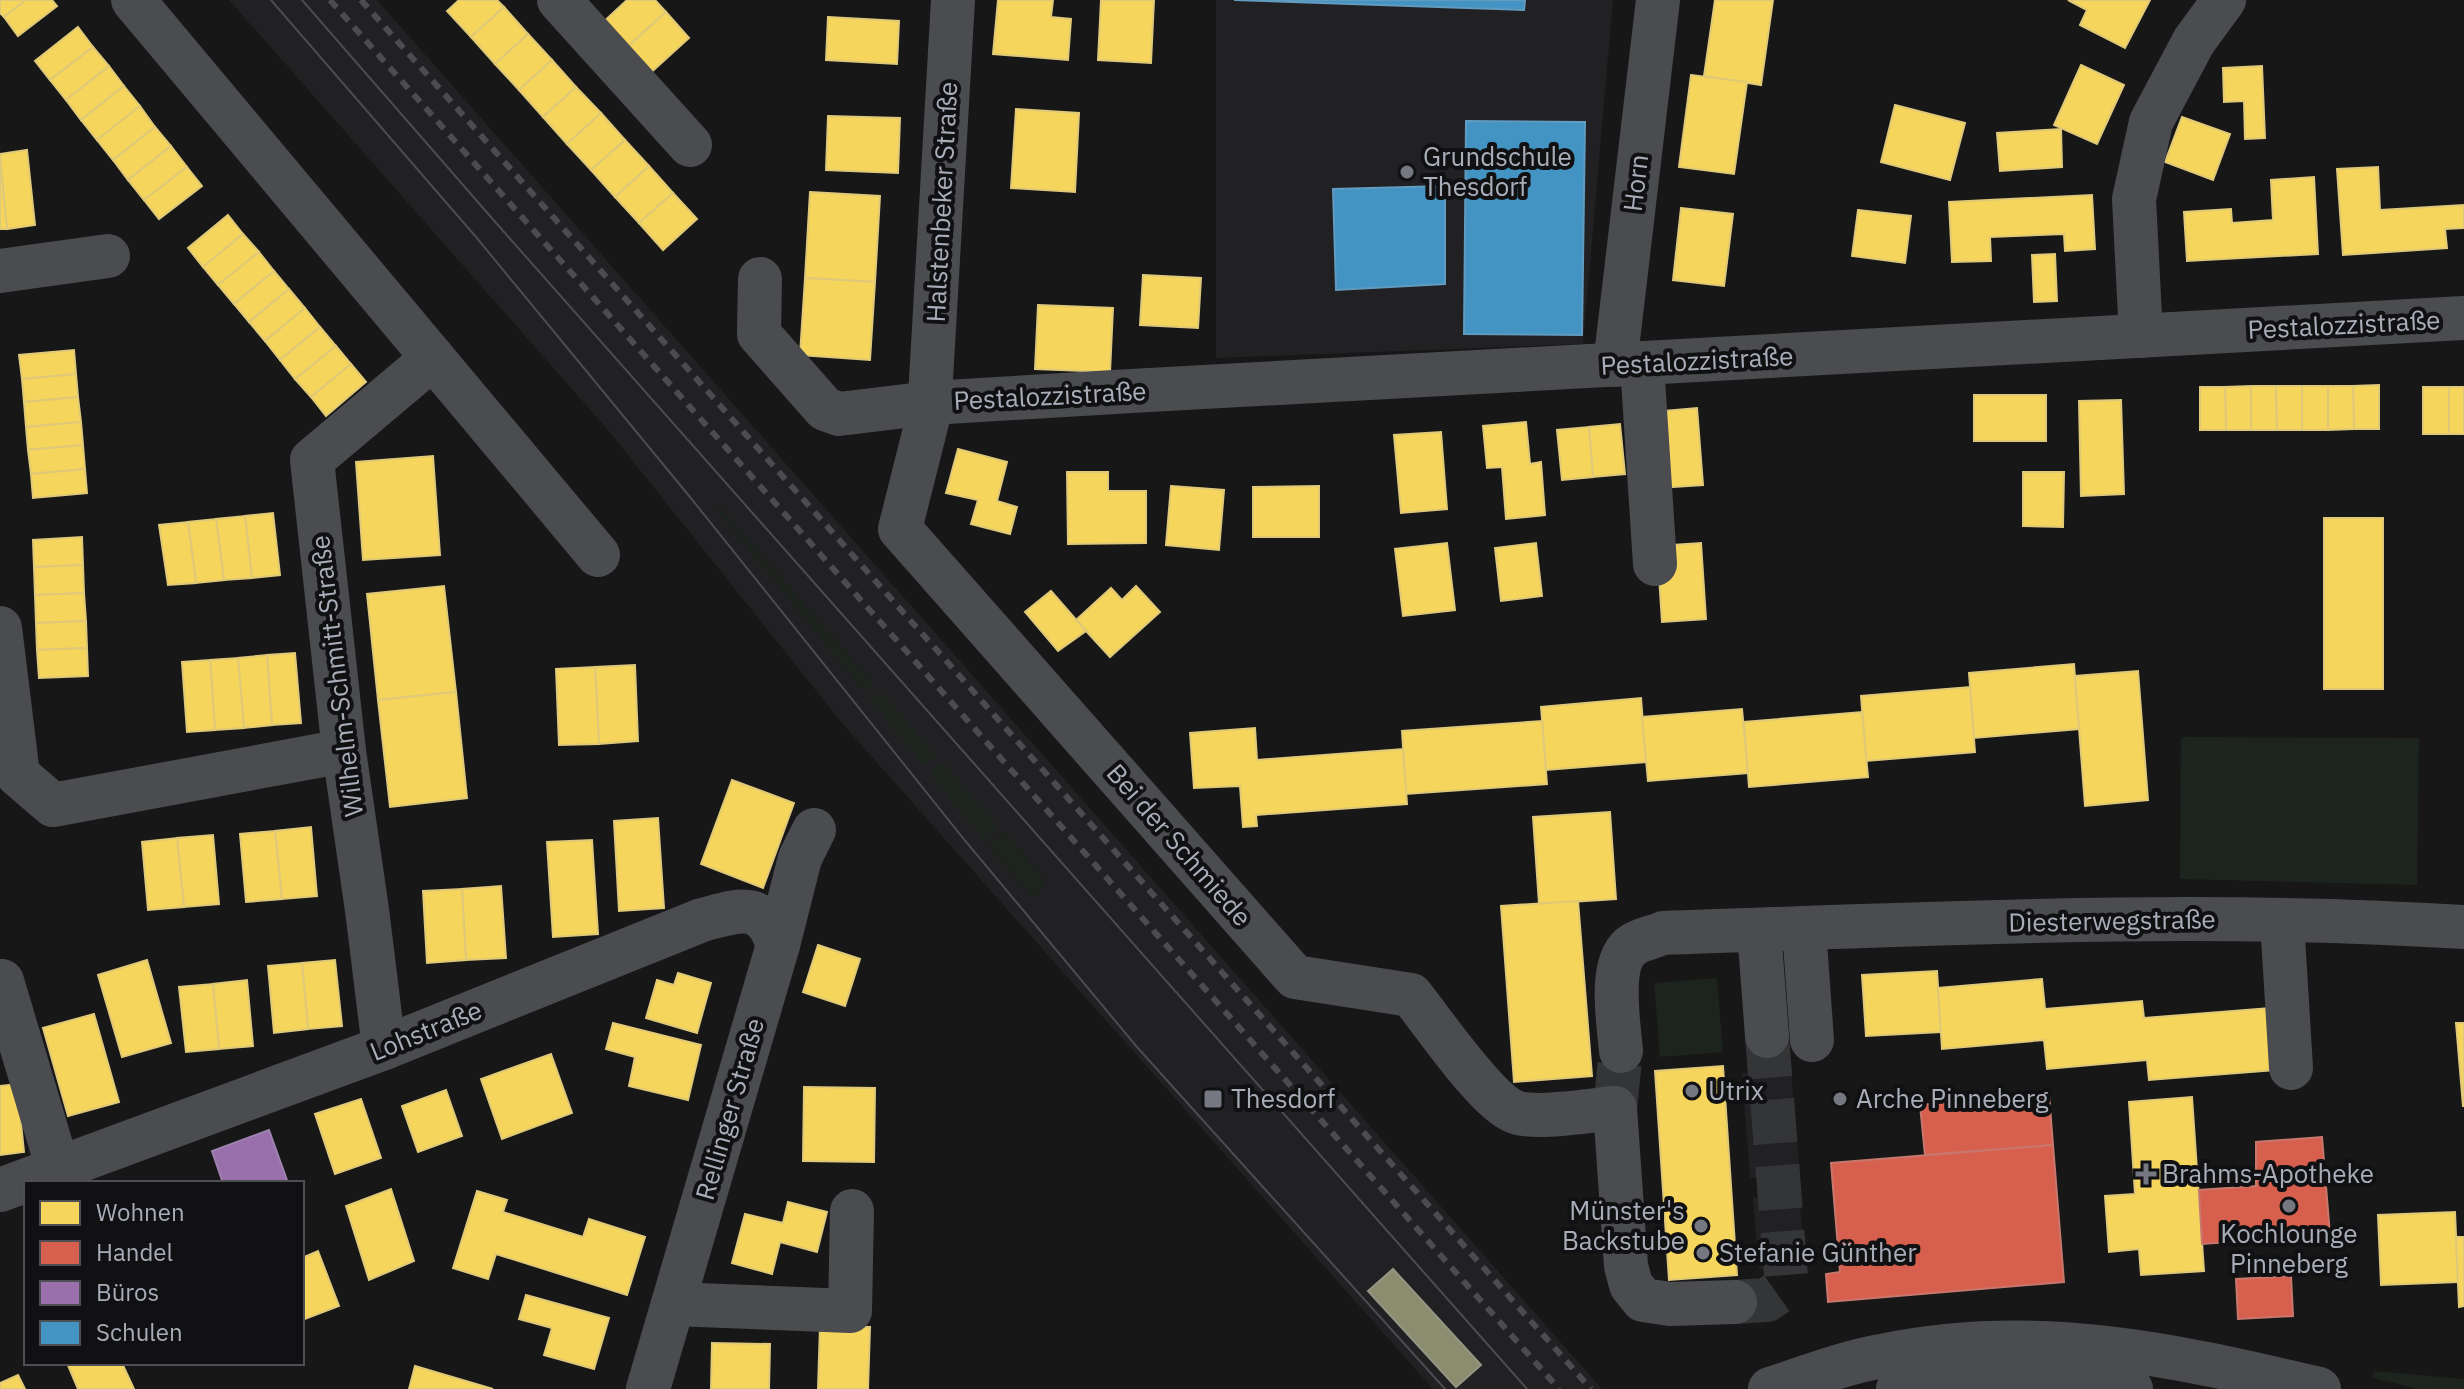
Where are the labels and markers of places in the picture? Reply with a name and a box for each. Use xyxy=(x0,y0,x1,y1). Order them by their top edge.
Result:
place label: Grundschule Thesdorf xyxy=(1423,139,1572,203)
marker: Grundschule Thesdorf xyxy=(1398,163,1416,181)
place label: Utrix xyxy=(1708,1073,1764,1107)
place label: Thesdorf xyxy=(1231,1081,1335,1115)
place label: Arche Pinneberg xyxy=(1856,1081,2049,1115)
marker: Utrix xyxy=(1683,1082,1701,1100)
marker: Thesdorf xyxy=(1202,1088,1224,1110)
marker: Arche Pinneberg xyxy=(1831,1090,1849,1108)
place label: Brahms-Apotheke xyxy=(2162,1156,2374,1190)
marker: Brahms-Apotheke xyxy=(2137,1165,2155,1183)
place label: Münster's Backstube xyxy=(1562,1193,1685,1257)
marker: Kochlounge Pinneberg xyxy=(2280,1197,2298,1215)
place label: Kochlounge Pinneberg xyxy=(2220,1216,2358,1280)
marker: Münster's Backstube xyxy=(1692,1217,1710,1235)
place label: Stefanie Günther xyxy=(1719,1235,1917,1269)
marker: Stefanie Günther xyxy=(1694,1244,1712,1262)

